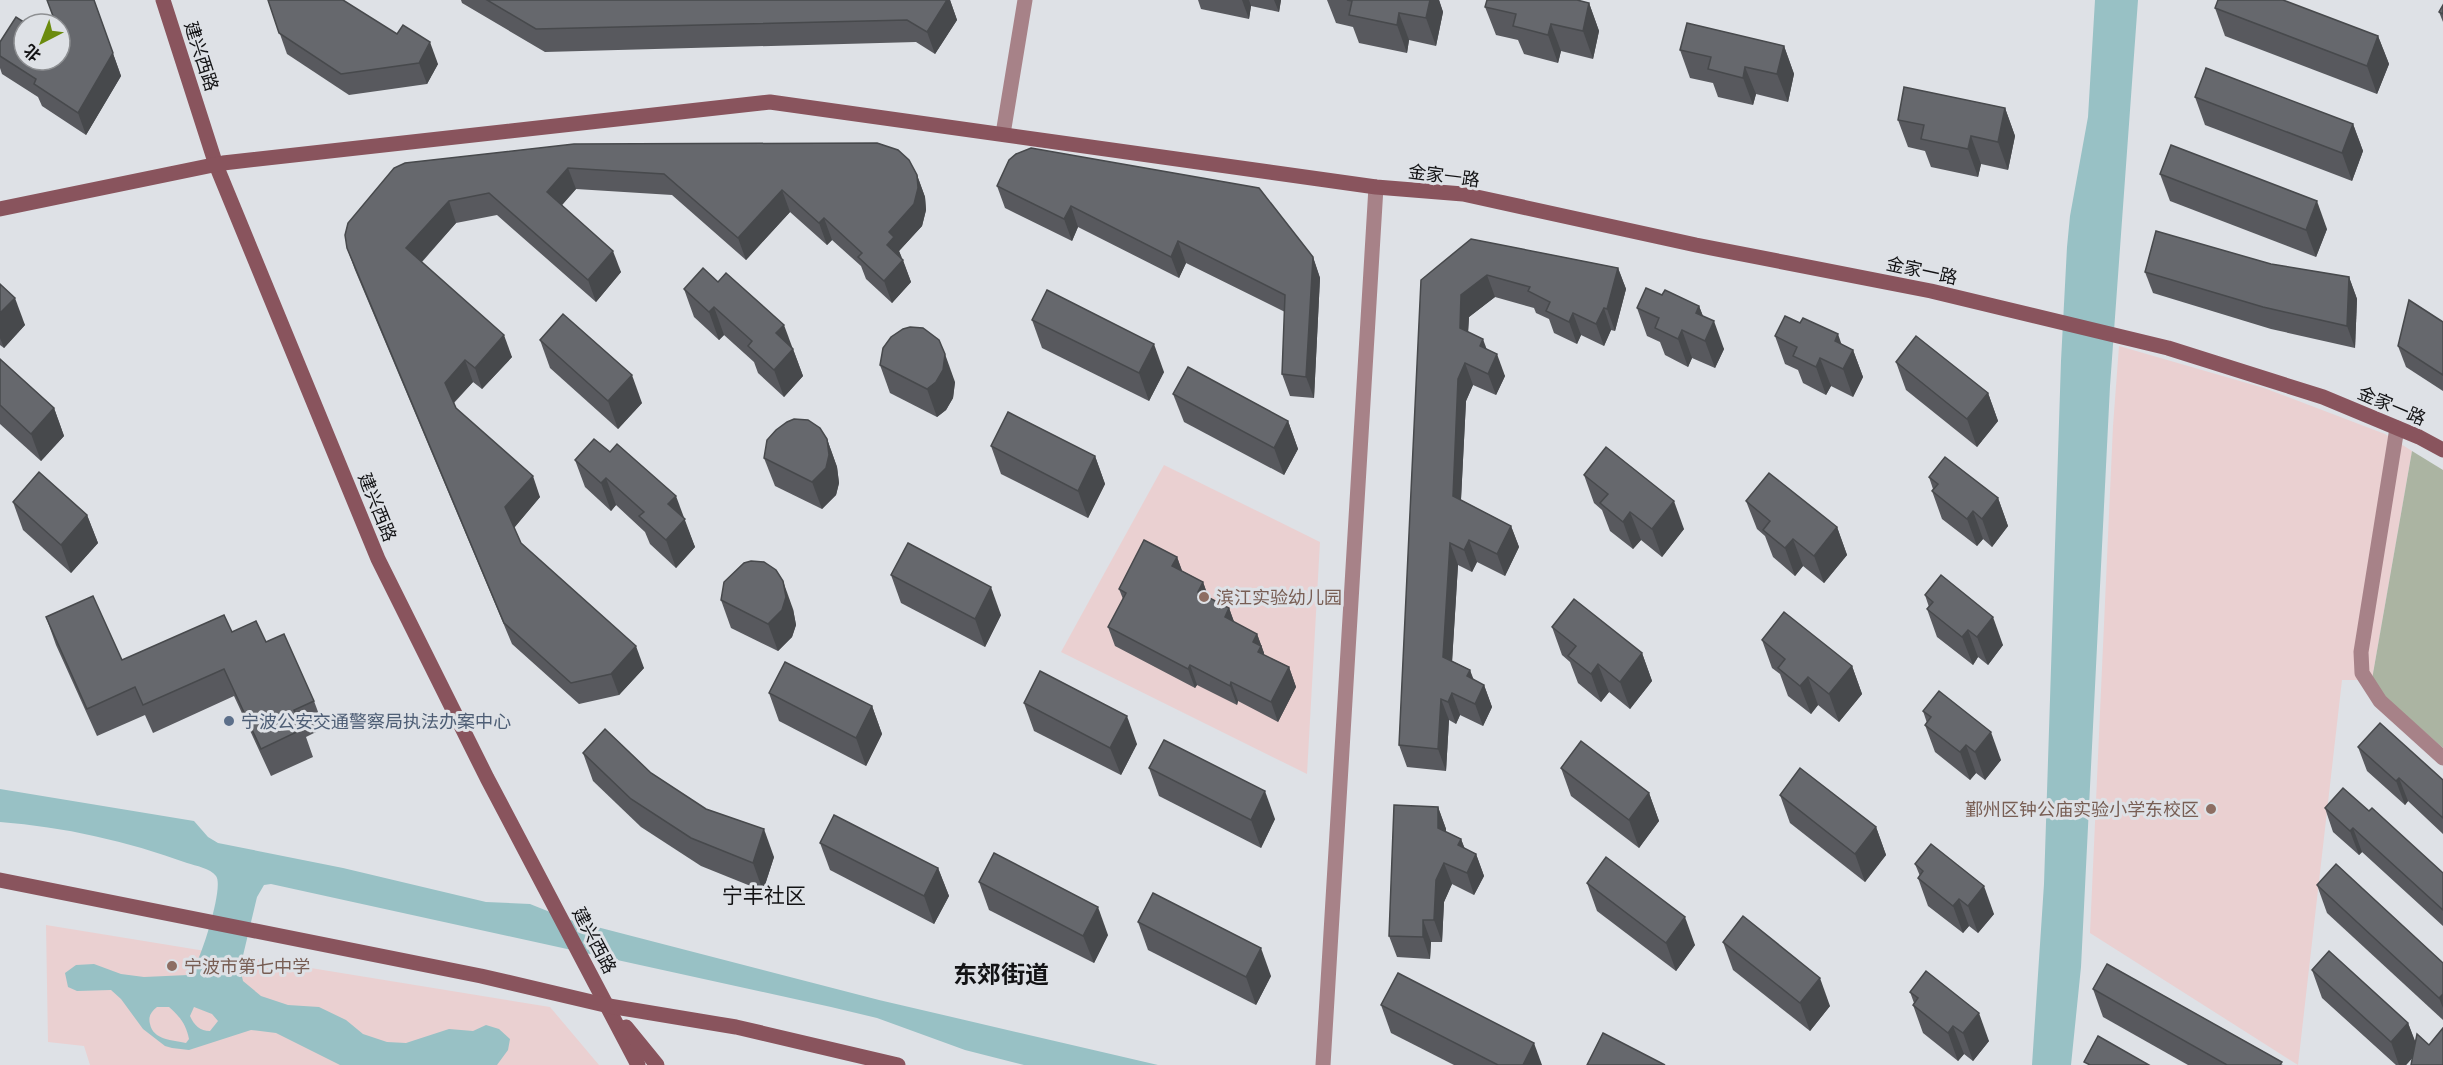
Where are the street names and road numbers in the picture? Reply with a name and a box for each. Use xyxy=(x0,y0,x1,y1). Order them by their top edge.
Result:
street label: 建兴西路 xyxy=(179,18,225,94)
street label: 金家一路 xyxy=(1407,159,1481,191)
street label: 金家一路 xyxy=(1884,251,1960,289)
street label: 金家一路 xyxy=(2354,380,2430,430)
street label: 建兴西路 xyxy=(353,469,403,545)
street label: 建兴西路 xyxy=(568,903,622,977)

